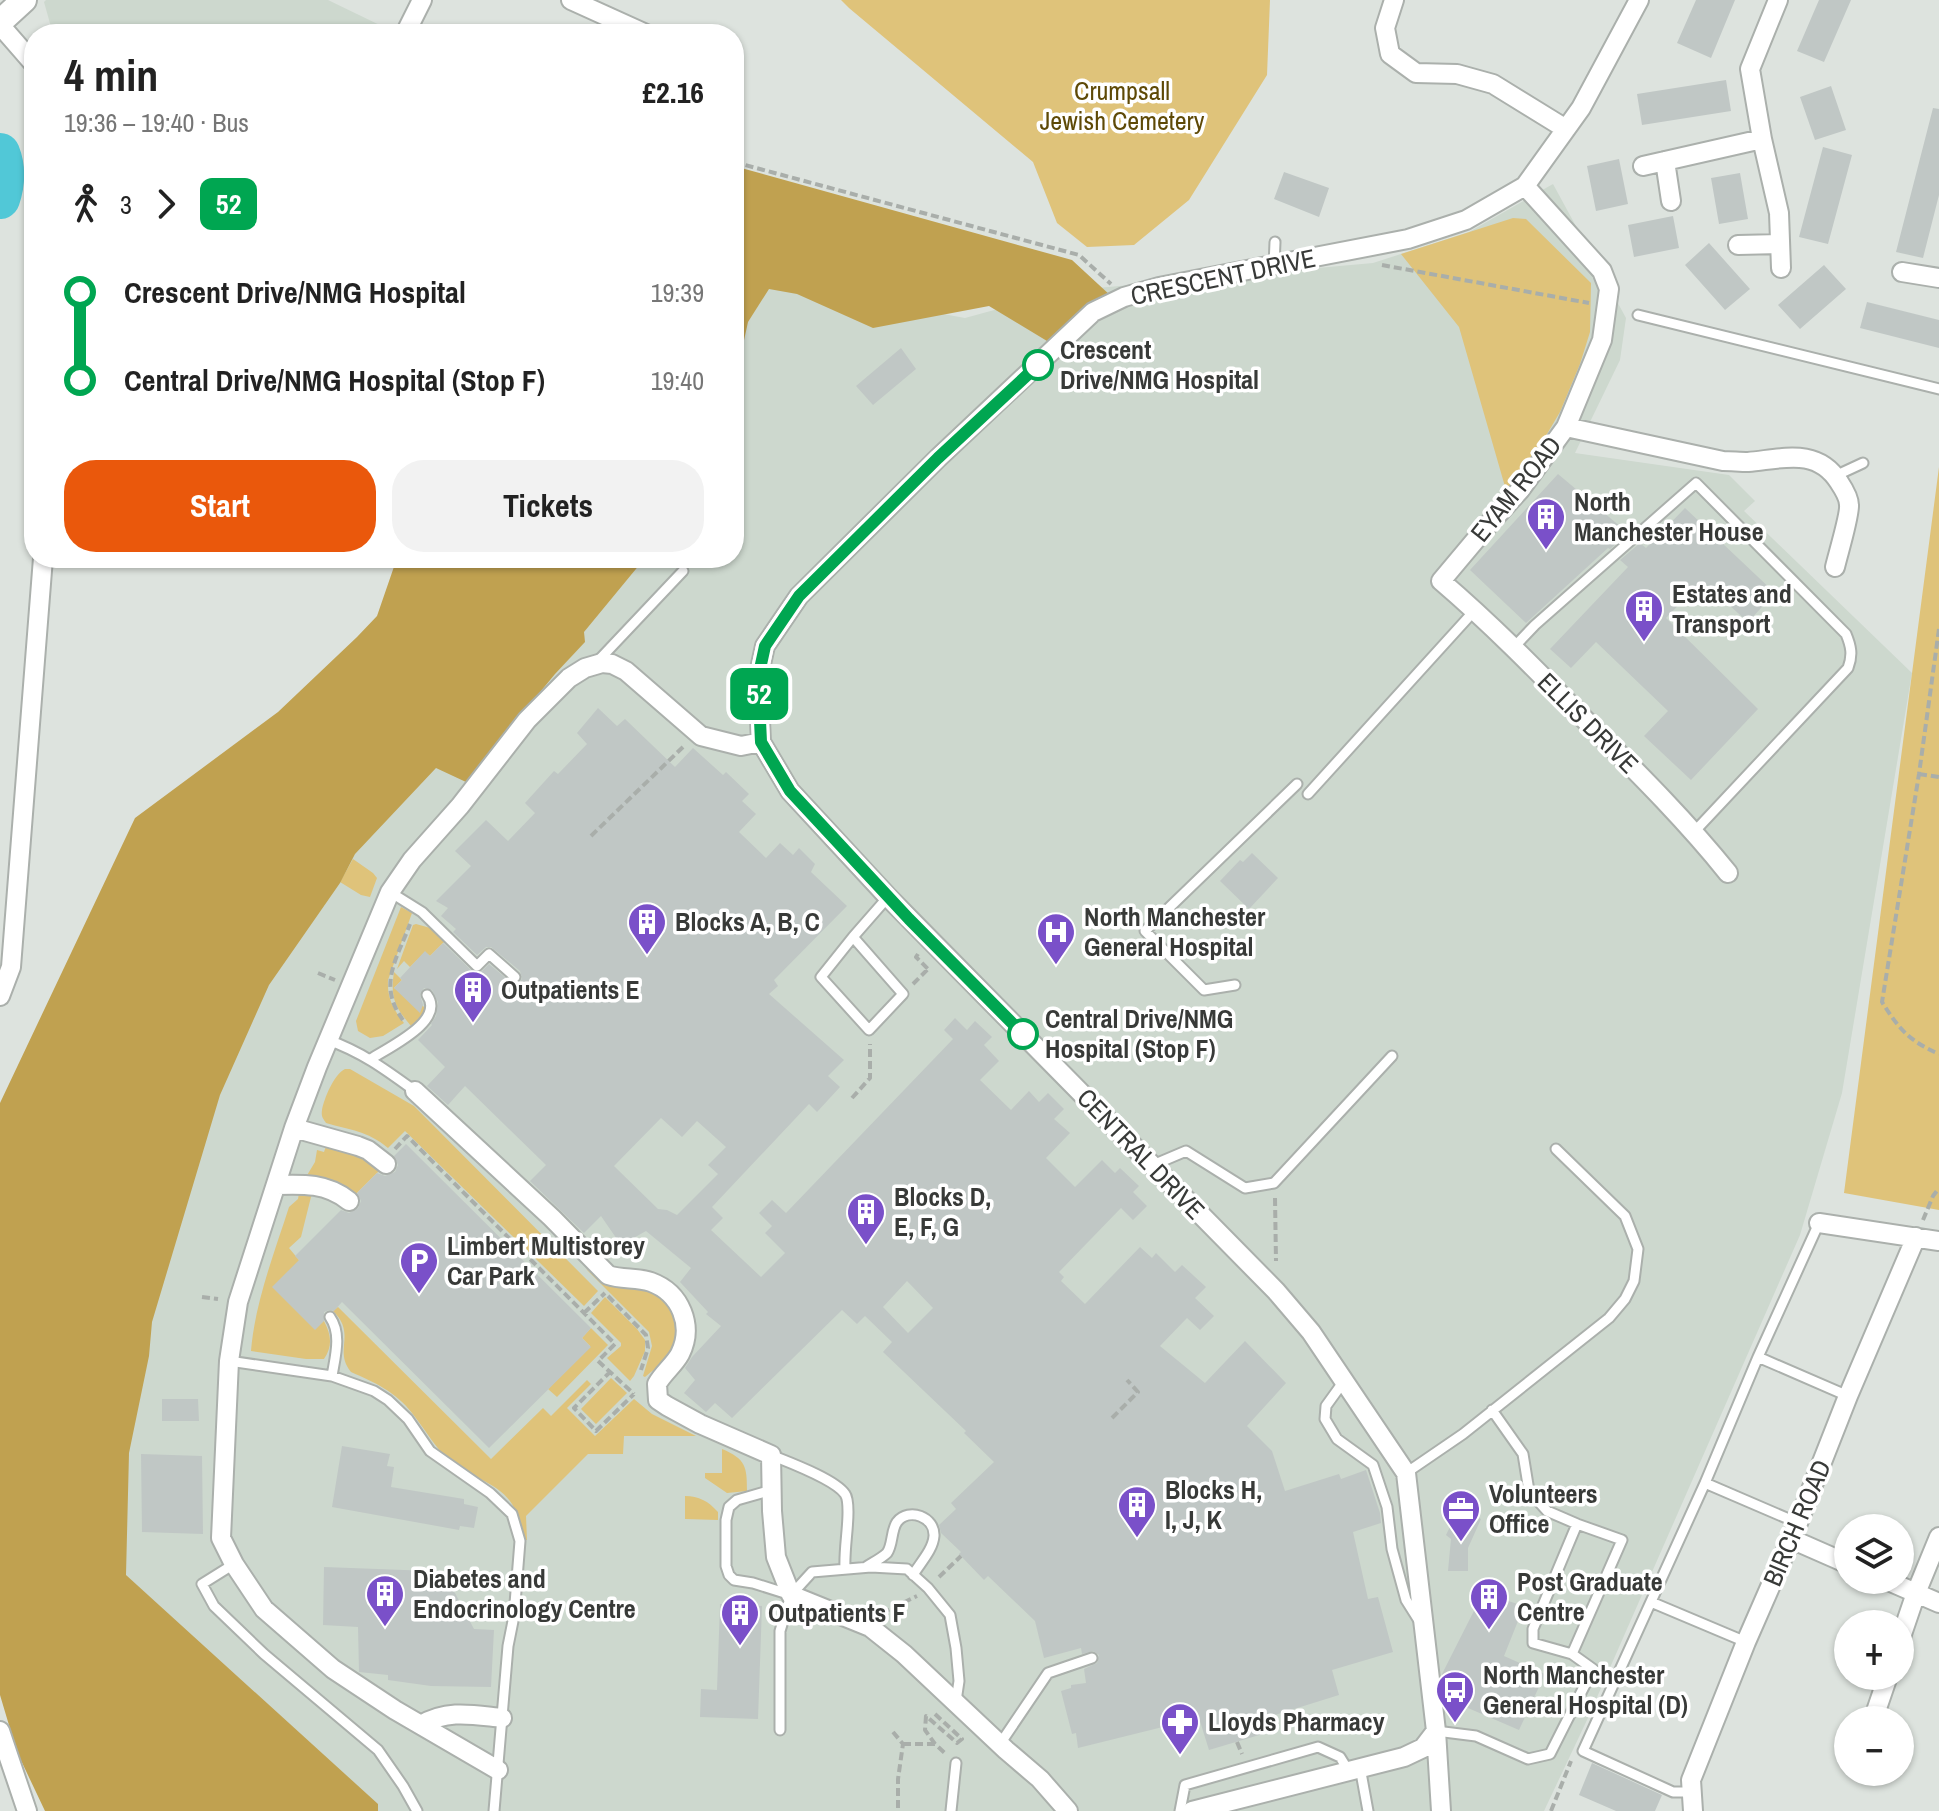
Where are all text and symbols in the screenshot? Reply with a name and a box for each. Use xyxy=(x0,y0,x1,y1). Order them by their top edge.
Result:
text: 4 min xyxy=(64,45,158,105)
text: £2.16 xyxy=(642,72,704,112)
park label: Crumpsall Jewish Cemetery xyxy=(1040,73,1205,138)
text: 19:36 – 19:40 · Bus xyxy=(64,105,249,140)
icon: walk xyxy=(64,182,108,226)
icon: forward xyxy=(144,182,188,226)
text: 52 xyxy=(216,185,241,223)
text: 3 xyxy=(120,187,132,222)
street label: CRESCENT DRIVE xyxy=(1127,240,1318,313)
text: Crescent Drive/NMG Hospital xyxy=(124,272,466,312)
text: 19:39 xyxy=(651,275,704,310)
place label: Crescent Drive/NMG Hospital xyxy=(1060,332,1259,397)
marker: Crescent Drive/NMG Hospital xyxy=(1023,350,1053,380)
text: Central Drive/NMG Hospital (Stop F) xyxy=(124,360,545,400)
text: 19:40 xyxy=(651,363,704,398)
street label: EYAM ROAD xyxy=(1462,429,1569,549)
button: Start xyxy=(64,460,376,552)
button: Tickets xyxy=(392,460,704,552)
place label: North Manchester House xyxy=(1574,484,1764,549)
building icon: North Manchester House xyxy=(1525,496,1567,551)
place label: Estates and Transport xyxy=(1672,576,1792,641)
building icon: Estates and Transport xyxy=(1623,588,1665,643)
street label: ELLIS DRIVE xyxy=(1530,665,1646,781)
line badge: 52 xyxy=(723,668,795,720)
text: 52 xyxy=(746,675,772,713)
place label: North Manchester General Hospital xyxy=(1084,899,1266,964)
building icon: Blocks A, B, C xyxy=(626,901,668,956)
place label: Blocks A, B, C xyxy=(675,904,820,939)
hospital icon: North Manchester General Hospital xyxy=(1035,911,1077,966)
building icon: Outpatients E xyxy=(452,969,494,1024)
place label: Outpatients E xyxy=(501,972,640,1007)
place label: Central Drive/NMG Hospital (Stop F) xyxy=(1045,1001,1233,1066)
marker: Central Drive/NMG Hospital (Stop F) xyxy=(1008,1019,1038,1049)
street label: CENTRAL DRIVE xyxy=(1070,1080,1213,1227)
place label: Blocks D, E, F, G xyxy=(894,1179,991,1244)
building icon: Blocks D, E, F, G xyxy=(845,1191,887,1246)
place label: Limbert Multistorey Car Park xyxy=(447,1228,645,1293)
parking icon: Limbert Multistorey Car Park xyxy=(398,1240,440,1295)
street label: BIRCH ROAD xyxy=(1754,1454,1839,1591)
place label: Blocks H, I, J, K xyxy=(1165,1472,1262,1537)
place label: Volunteers Office xyxy=(1489,1476,1598,1541)
building icon: Blocks H, I, J, K xyxy=(1116,1484,1158,1539)
office icon: Volunteers Office xyxy=(1440,1488,1482,1543)
map controls xyxy=(1834,1514,1914,1786)
button: layers xyxy=(1834,1514,1914,1594)
place label: Diabetes and Endocrinology Centre xyxy=(413,1561,636,1626)
place label: Post Graduate Centre xyxy=(1517,1564,1663,1629)
building icon: Diabetes and Endocrinology Centre xyxy=(364,1573,406,1628)
building icon: Post Graduate Centre xyxy=(1468,1576,1510,1631)
building icon: Outpatients F xyxy=(719,1592,761,1647)
place label: Outpatients F xyxy=(768,1595,905,1630)
button: + xyxy=(1834,1610,1914,1690)
place label: North Manchester General Hospital (D) xyxy=(1483,1657,1688,1722)
bus stop icon: North Manchester General Hospital (D) xyxy=(1434,1669,1476,1724)
pharmacy icon: Lloyds Pharmacy xyxy=(1159,1701,1201,1756)
place label: Lloyds Pharmacy xyxy=(1208,1704,1385,1739)
button: − xyxy=(1834,1706,1914,1786)

